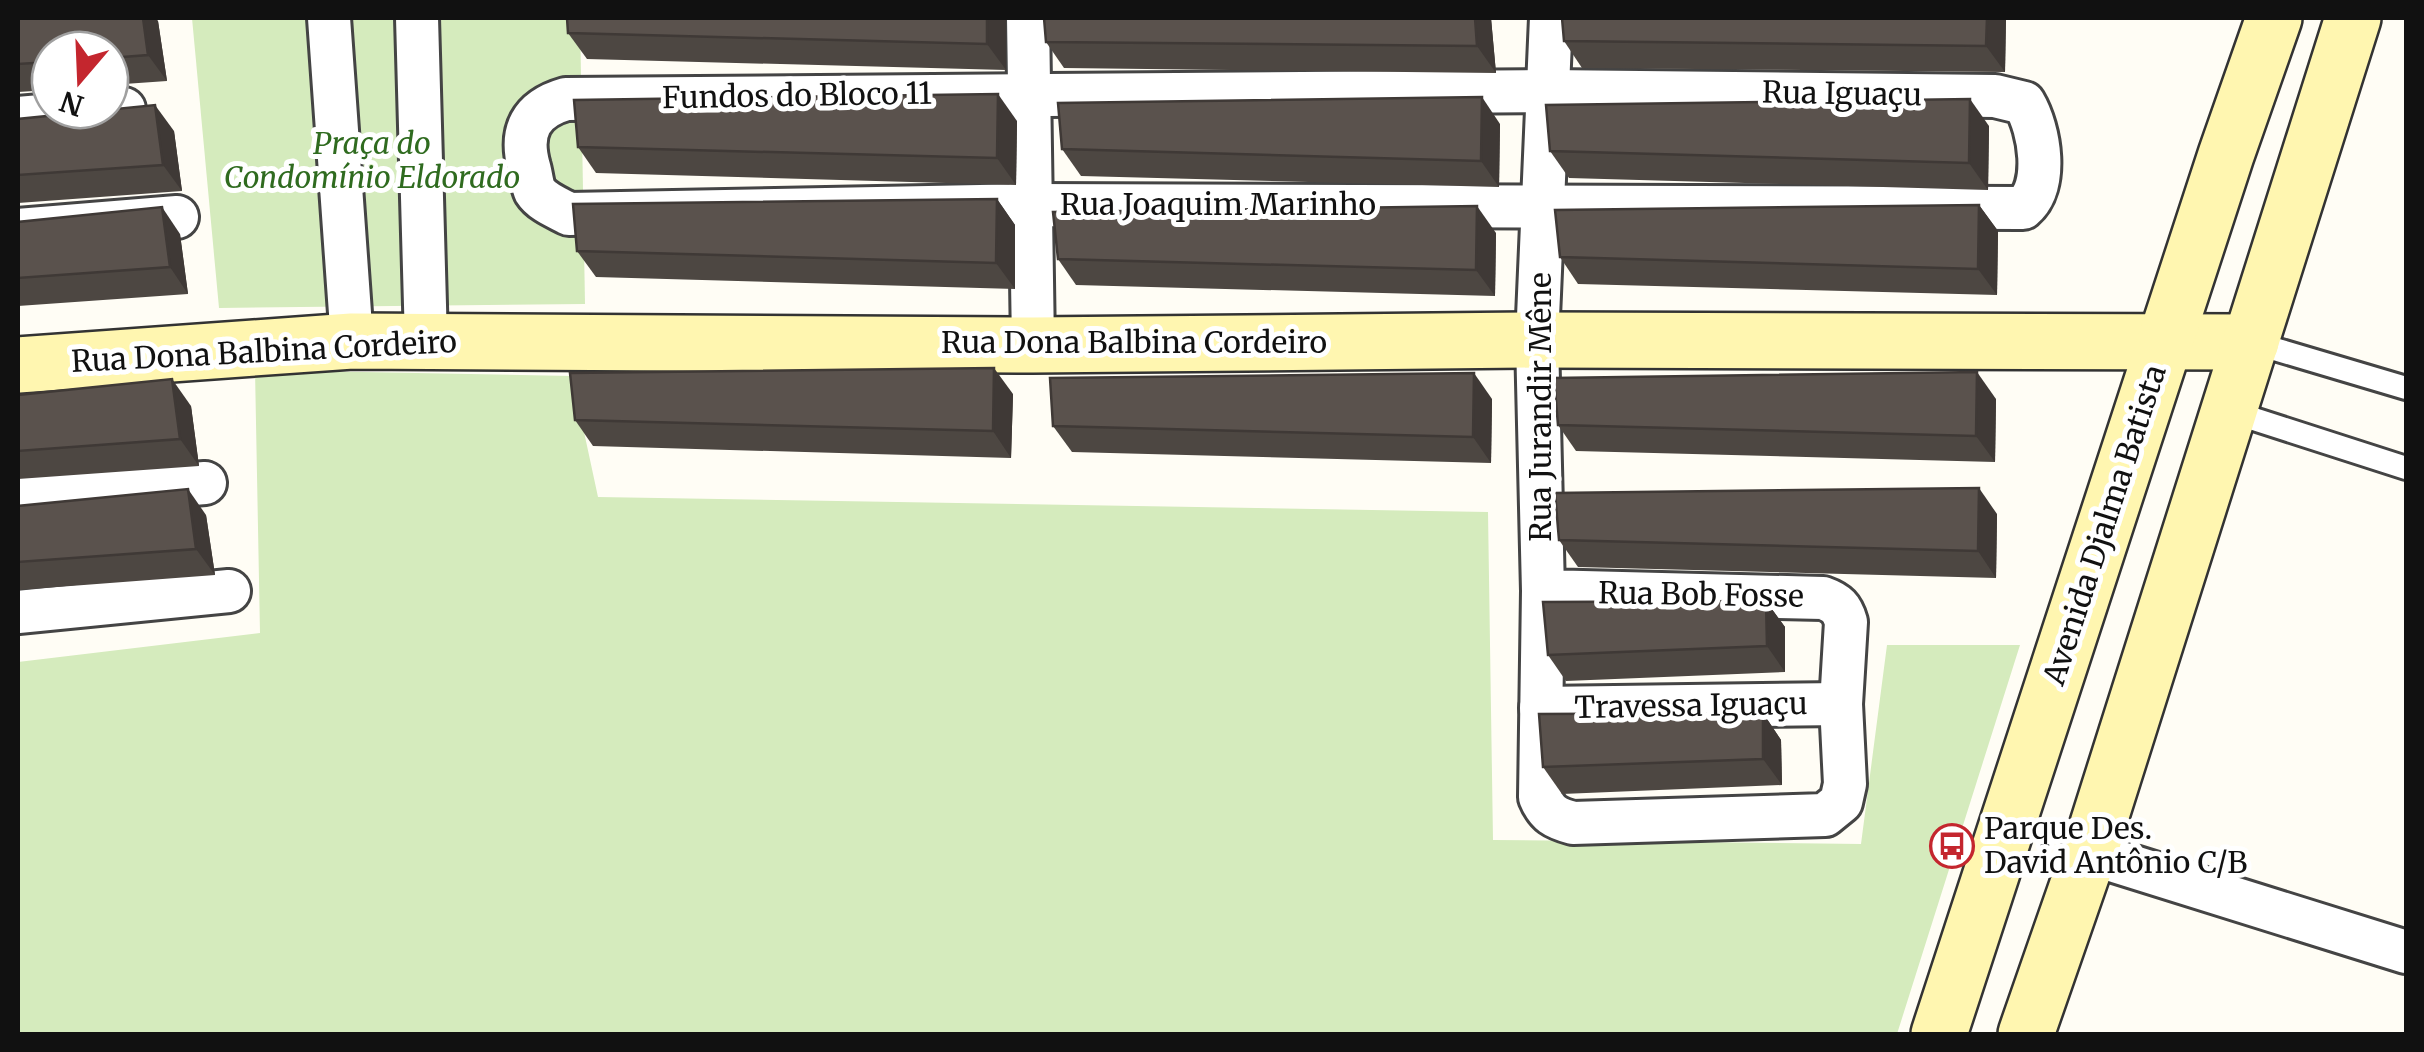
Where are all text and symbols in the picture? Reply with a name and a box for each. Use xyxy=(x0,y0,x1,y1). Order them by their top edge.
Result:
north arrow xyxy=(30,30,130,130)
street label: Rua Iguaçu xyxy=(1762,73,1922,113)
street label: Fundos do Bloco 11 xyxy=(662,74,932,116)
text: N xyxy=(56,83,88,124)
park label: Praça do Condomínio Eldorado xyxy=(224,124,520,196)
street label: Rua Joaquim Marinho xyxy=(1060,185,1376,223)
street label: Rua Jurandir Mêne xyxy=(1521,272,1559,542)
street label: Rua Dona Balbina Cordeiro xyxy=(70,322,458,380)
street label: Rua Dona Balbina Cordeiro xyxy=(941,323,1327,361)
street label: Avenida Djalma Batista xyxy=(2034,360,2174,690)
street label: Rua Bob Fosse xyxy=(1598,573,1804,615)
street label: Travessa Iguaçu xyxy=(1574,684,1808,726)
place label: Parque Des. David Antônio C/B xyxy=(1984,809,2247,881)
bus stop icon: Parque Des. David Antônio C/B xyxy=(1929,823,1975,869)

